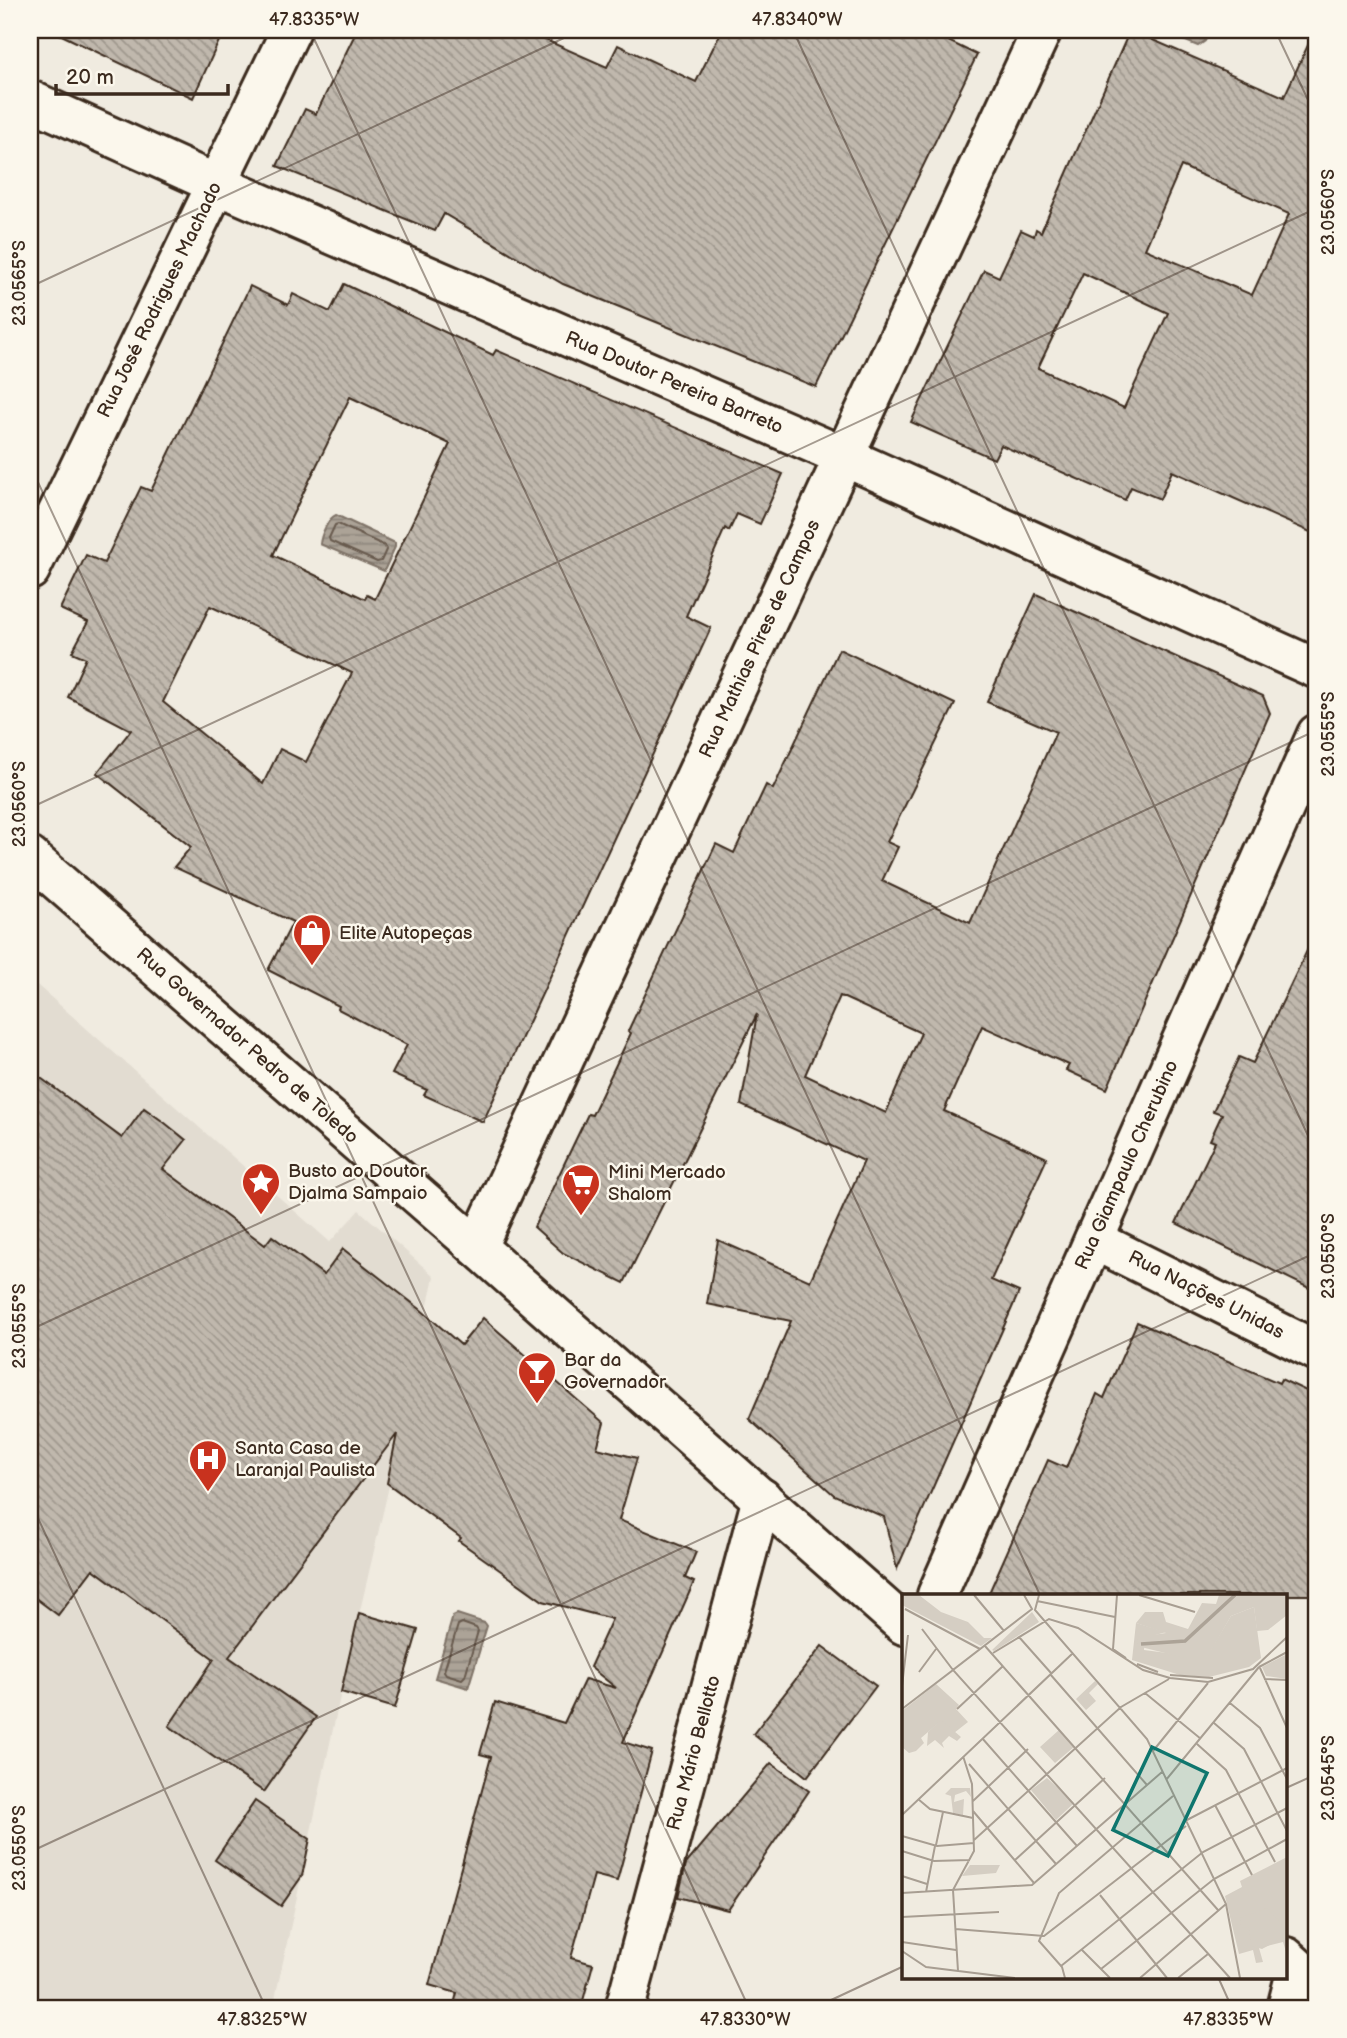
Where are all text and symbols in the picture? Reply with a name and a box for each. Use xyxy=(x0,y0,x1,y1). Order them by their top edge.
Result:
text: 47.8335°W xyxy=(269,9,360,30)
text: 47.8340°W xyxy=(751,9,843,30)
scale bar xyxy=(56,52,228,96)
text: 20 m xyxy=(66,65,114,90)
text: 23.0560°S xyxy=(1318,169,1339,255)
street label: Rua José Rodrigues Machado xyxy=(93,178,227,422)
text: 23.0565°S xyxy=(9,240,30,326)
street label: Rua Doutor Pereira Barreto xyxy=(562,327,786,439)
street label: Rua Mathias Pires de Campos xyxy=(695,516,825,762)
text: 23.0555°S xyxy=(1318,691,1339,777)
text: 23.0560°S xyxy=(9,761,30,847)
shop icon: Elite Autopeças xyxy=(291,912,333,967)
place label: Elite Autopeças xyxy=(339,922,472,945)
street label: Rua Governador Pedro de Toledo xyxy=(131,943,363,1149)
street label: Rua Giampaulo Cherubino xyxy=(1070,1057,1184,1273)
place label: Busto ao Doutor Djalma Sampaio xyxy=(288,1160,428,1205)
place icon: Busto ao Doutor Djalma Sampaio xyxy=(240,1161,282,1216)
place label: Mini Mercado Shalom xyxy=(608,1161,726,1206)
supermarket icon: Mini Mercado Shalom xyxy=(560,1162,602,1217)
text: 23.0550°S xyxy=(1318,1213,1339,1299)
street label: Rua Nações Unidas xyxy=(1124,1246,1288,1344)
text: 23.0555°S xyxy=(9,1283,30,1369)
place label: Bar da Governador xyxy=(564,1349,667,1394)
bar icon: Bar da Governador xyxy=(516,1350,558,1405)
place label: Santa Casa de Laranjal Paulista xyxy=(235,1437,375,1482)
hospital icon: Santa Casa de Laranjal Paulista xyxy=(187,1438,229,1493)
inset map xyxy=(902,1594,1288,1979)
street label: Rua Mário Bellotto xyxy=(662,1673,726,1833)
text: 23.0545°S xyxy=(1318,1735,1339,1821)
text: 23.0550°S xyxy=(9,1805,30,1891)
text: 47.8325°W xyxy=(217,2009,308,2030)
text: 47.8330°W xyxy=(699,2009,791,2030)
text: 47.8335°W xyxy=(1183,2009,1274,2030)

